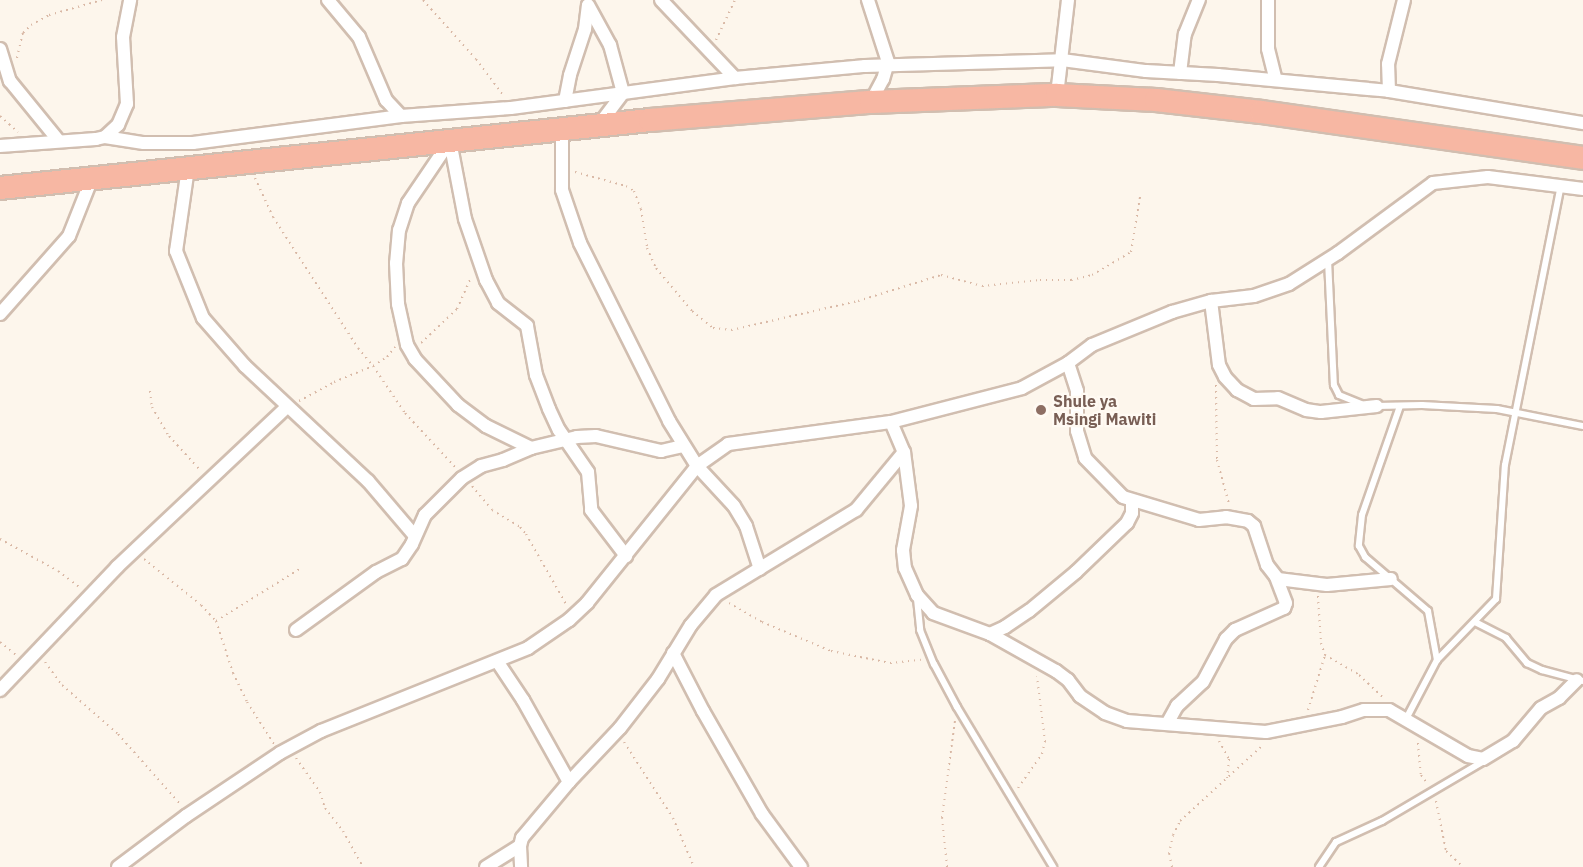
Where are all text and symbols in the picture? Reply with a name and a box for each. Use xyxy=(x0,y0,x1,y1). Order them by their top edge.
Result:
place label: Shule ya Msingi Mawiti xyxy=(1053,391,1156,429)
marker: Shule ya Msingi Mawiti xyxy=(1034,403,1048,417)

